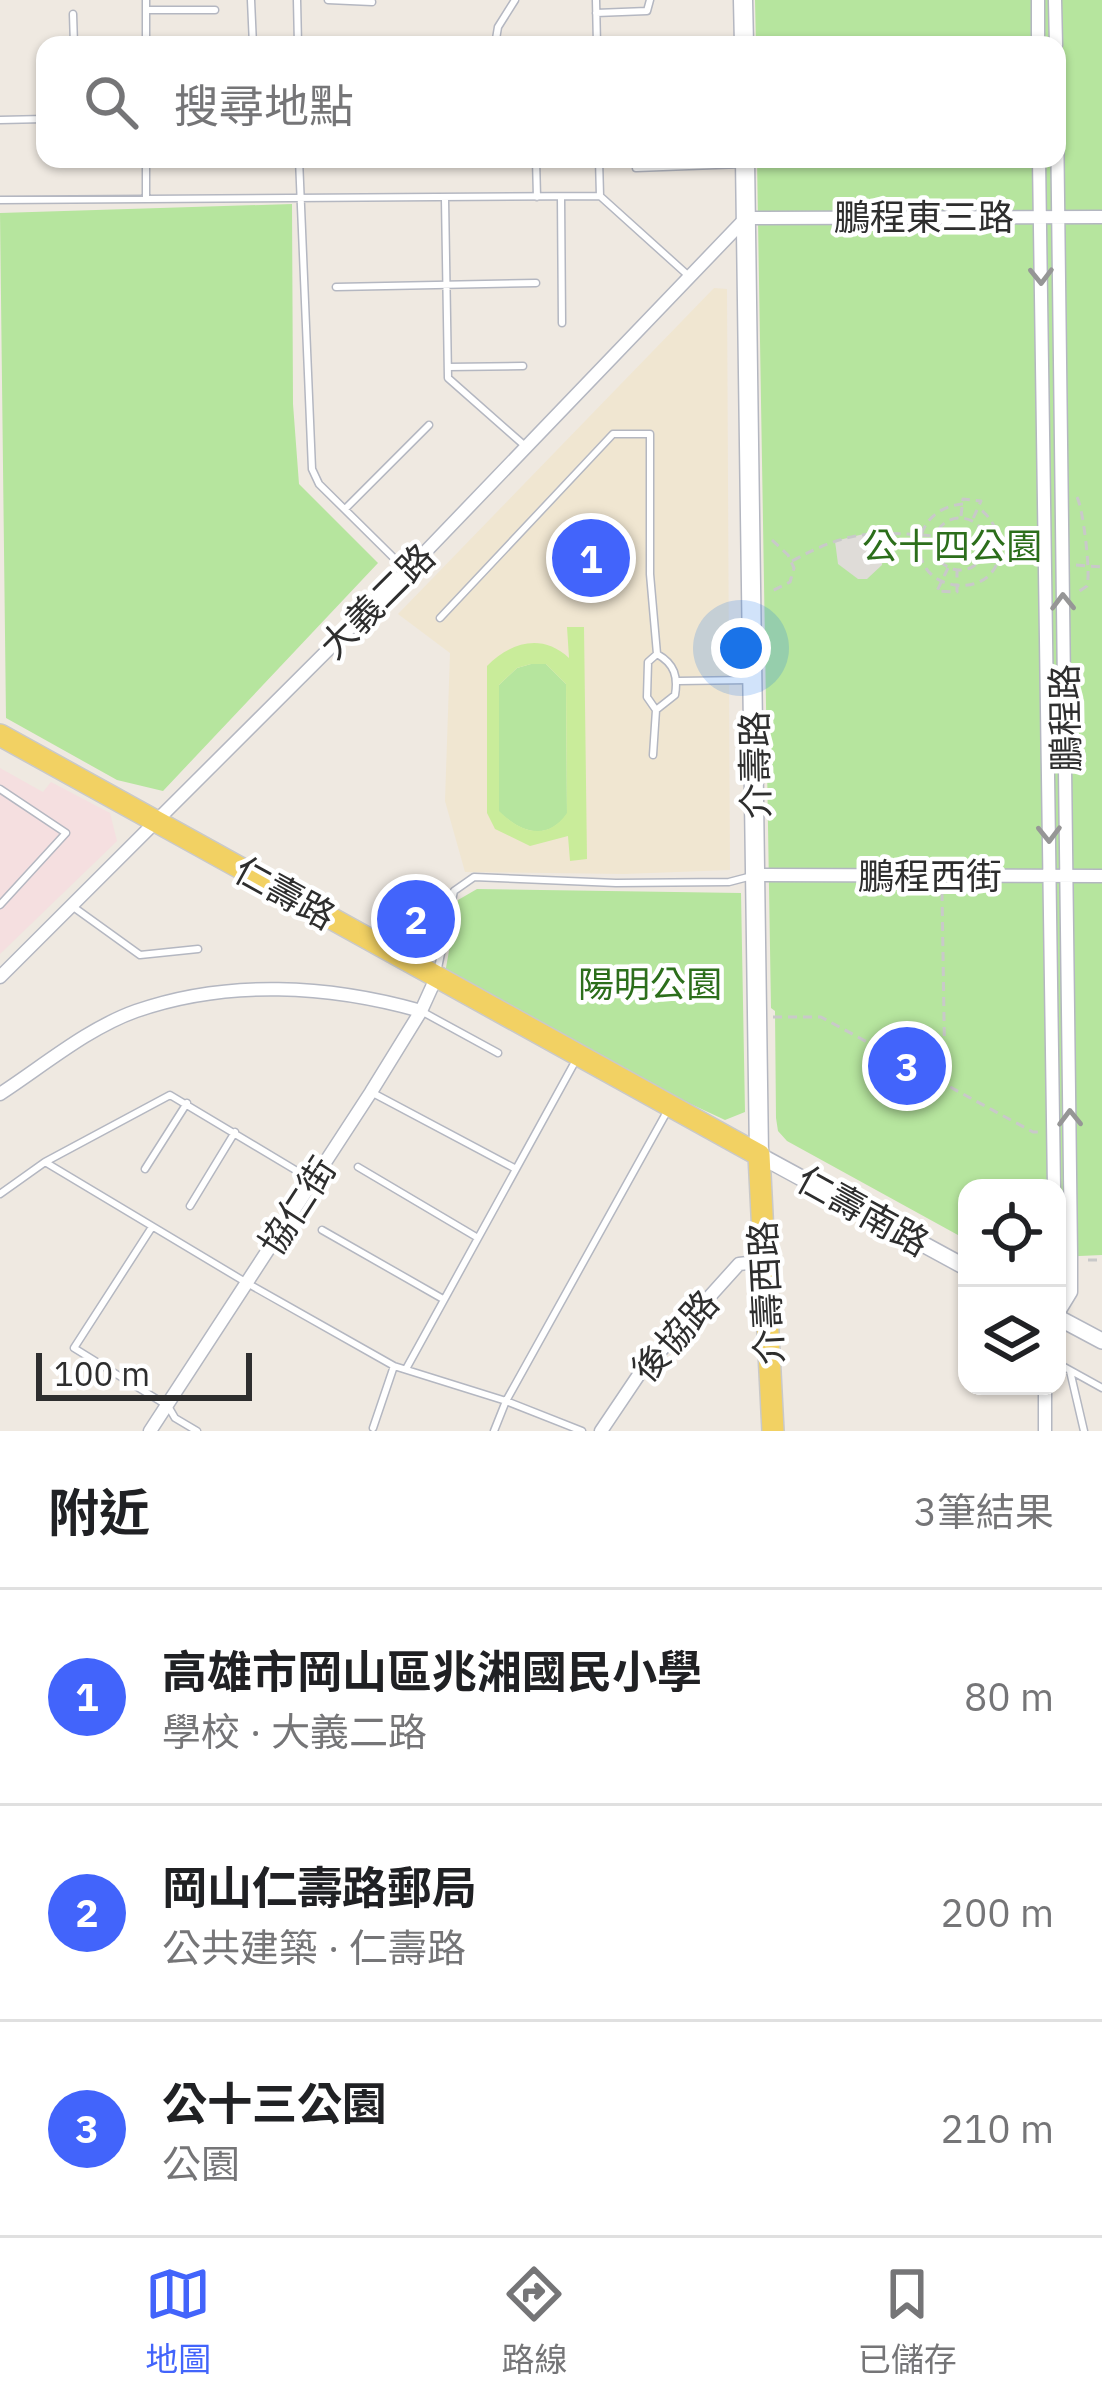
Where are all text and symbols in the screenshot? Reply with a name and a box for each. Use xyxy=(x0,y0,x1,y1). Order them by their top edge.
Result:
search box xyxy=(36,36,1066,168)
icon: search xyxy=(78,69,144,135)
text: 搜尋地點 xyxy=(174,76,354,134)
street label: 鵬程東三路 xyxy=(834,193,1014,240)
one-way arrow xyxy=(1027,267,1053,286)
pin: 1 xyxy=(552,513,630,603)
park label: 公十四公園 xyxy=(862,522,1042,569)
street label: 大義二路 xyxy=(309,533,444,668)
one-way arrow xyxy=(1051,592,1077,611)
your location xyxy=(711,618,771,678)
street label: 鵬程路 xyxy=(1040,664,1089,772)
street label: 介壽路 xyxy=(730,711,779,819)
one-way arrow xyxy=(1036,825,1062,844)
street label: 仁壽路 xyxy=(227,846,344,939)
street label: 鵬程西街 xyxy=(858,852,1002,899)
pin: 2 xyxy=(377,874,455,964)
park label: 陽明公園 xyxy=(578,960,722,1007)
pin: 3 xyxy=(868,1021,946,1111)
one-way arrow xyxy=(1057,1108,1083,1127)
street label: 協仁街 xyxy=(247,1148,346,1264)
street label: 仁壽南路 xyxy=(789,1155,938,1266)
map controls xyxy=(958,1179,1066,1395)
button: locate xyxy=(958,1179,1066,1287)
street label: 介壽西路 xyxy=(738,1220,793,1366)
street label: 後協路 xyxy=(621,1280,728,1392)
button: layers xyxy=(958,1287,1066,1395)
scale bar xyxy=(36,1347,252,1400)
text: 100 m xyxy=(54,1352,150,1395)
text: 附近 xyxy=(48,1479,150,1545)
text: 3筆結果 xyxy=(914,1486,1054,1537)
text: 高雄市岡山區兆湘國民小學 xyxy=(162,1642,702,1700)
text: 1 xyxy=(75,1671,99,1722)
text: 80 m xyxy=(964,1671,1054,1722)
text: 學校 · 大義二路 xyxy=(162,1706,427,1757)
text: 岡山仁壽路郵局 xyxy=(162,1858,477,1916)
text: 2 xyxy=(75,1887,99,1938)
text: 200 m xyxy=(941,1887,1054,1938)
text: 公共建築 · 仁壽路 xyxy=(162,1922,466,1973)
text: 公十三公園 xyxy=(162,2074,387,2132)
text: 3 xyxy=(75,2103,99,2154)
text: 210 m xyxy=(941,2103,1054,2154)
text: 公園 xyxy=(162,2138,240,2189)
tab: 地圖 xyxy=(145,2261,211,2381)
tab: 路線 xyxy=(501,2261,567,2381)
tab: 已儲存 xyxy=(858,2261,957,2381)

